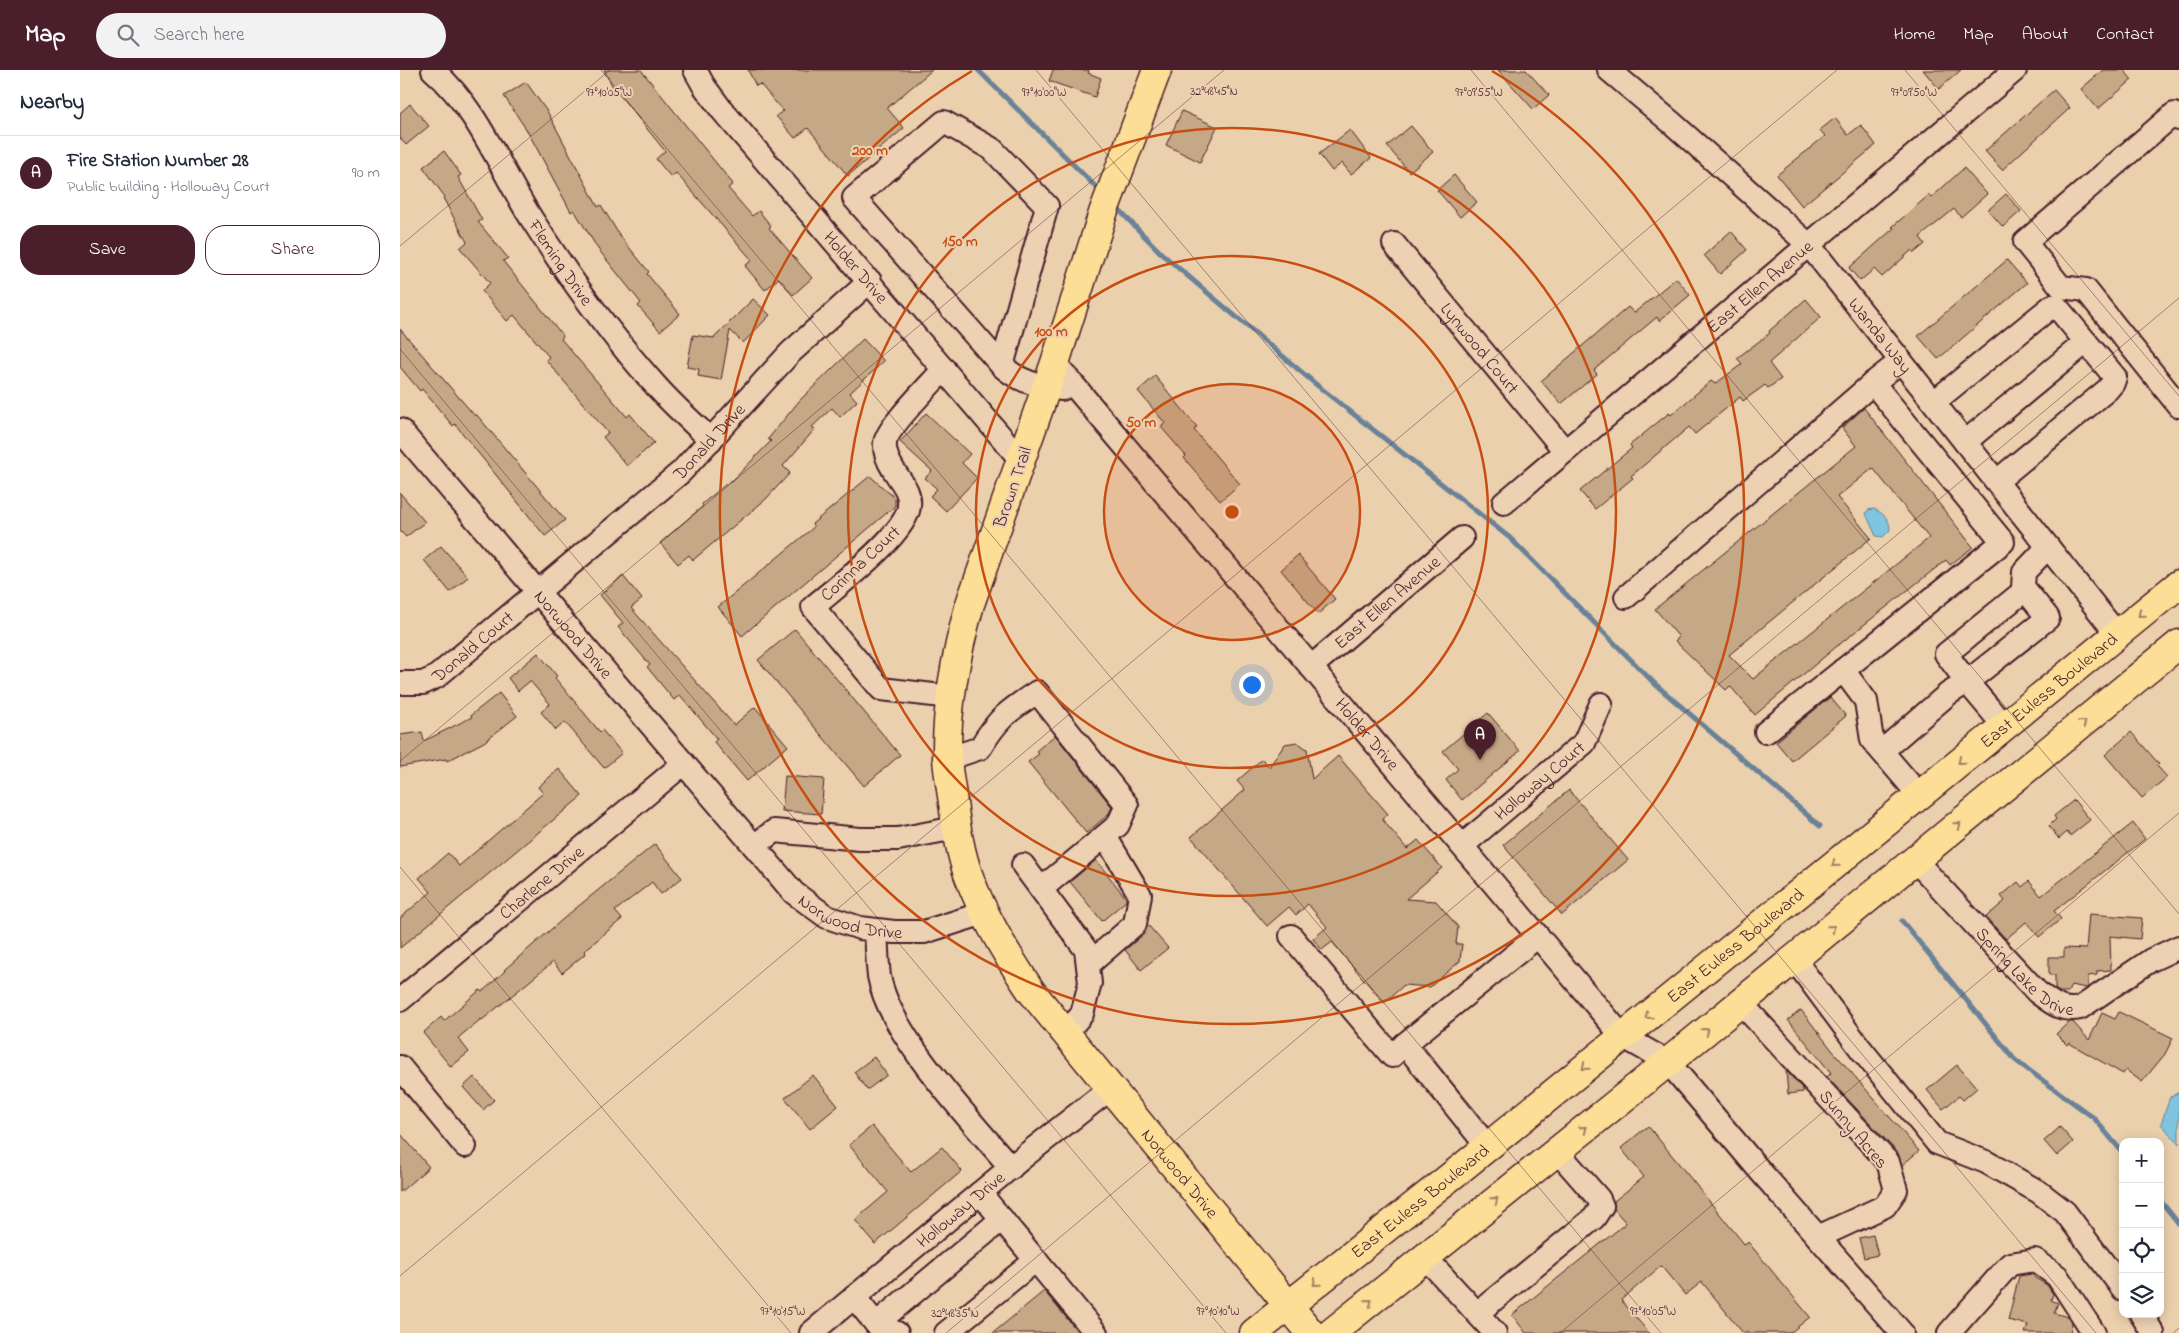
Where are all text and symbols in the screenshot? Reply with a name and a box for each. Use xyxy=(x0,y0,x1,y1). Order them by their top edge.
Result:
search box xyxy=(96,13,446,58)
text: Map xyxy=(25,18,66,53)
icon: search xyxy=(114,21,142,49)
text: Search here xyxy=(154,22,245,49)
text: Home xyxy=(1894,22,1935,48)
text: Map xyxy=(1963,22,1994,48)
text: About xyxy=(2022,22,2068,48)
text: Contact xyxy=(2096,22,2154,48)
text: 32°48'45"N xyxy=(1190,83,1238,101)
text: 97°10'05"W xyxy=(586,84,632,102)
text: 97°10'00"W xyxy=(1022,84,1066,102)
text: 97°09'55"W xyxy=(1455,84,1503,102)
text: 97°09'50"W xyxy=(1891,84,1937,102)
text: Nearby xyxy=(20,88,84,118)
text: 200 m xyxy=(851,140,888,162)
text: Fire Station Number 28 xyxy=(67,148,249,175)
text: A xyxy=(31,161,41,185)
text: 90 m xyxy=(352,161,380,185)
text: Public building · Holloway Court xyxy=(67,175,270,199)
street label: Fleming Drive xyxy=(520,215,599,313)
button: Save xyxy=(20,225,195,275)
button: Share xyxy=(205,225,380,275)
street label: Holder Drive xyxy=(816,226,894,311)
text: 150 m xyxy=(942,231,978,253)
street label: East Ellen Avenue xyxy=(1702,235,1821,341)
street label: Wanda Way xyxy=(1841,293,1917,380)
street label: Lynwood Court xyxy=(1433,298,1524,401)
text: 100 m xyxy=(1034,321,1068,343)
street label: Donald Drive xyxy=(668,398,753,489)
text: 50 m xyxy=(1126,412,1157,434)
street label: Brown Trail xyxy=(988,444,1040,533)
centre of rings xyxy=(1223,503,1241,521)
street label: Corinna Court xyxy=(816,520,907,608)
street label: East Ellen Avenue xyxy=(1329,550,1448,657)
street label: Norwood Drive xyxy=(527,585,618,686)
street label: Donald Court xyxy=(426,606,521,691)
one-way arrow xyxy=(2138,609,2147,617)
street label: East Euless Boulevard xyxy=(1975,628,2124,756)
your location xyxy=(1239,672,1265,698)
street label: Holder Drive xyxy=(1328,693,1405,778)
pin: A xyxy=(1464,719,1496,760)
one-way arrow xyxy=(2078,719,2087,728)
street label: Holloway Court xyxy=(1490,736,1592,828)
one-way arrow xyxy=(1958,756,1967,764)
one-way arrow xyxy=(1952,822,1961,831)
street label: Charlene Drive xyxy=(494,840,592,927)
one-way arrow xyxy=(1832,858,1841,866)
street label: East Euless Boulevard xyxy=(1662,883,1811,1011)
street label: Norwood Drive xyxy=(792,889,903,947)
street label: Spring Lake Drive xyxy=(1968,922,2075,1024)
one-way arrow xyxy=(1826,926,1835,934)
one-way arrow xyxy=(1645,1010,1654,1018)
one-way arrow xyxy=(1700,1029,1709,1037)
one-way arrow xyxy=(1581,1062,1590,1071)
street label: Sunny Acres xyxy=(1812,1085,1893,1175)
street label: Norwood Drive xyxy=(1134,1124,1224,1226)
one-way arrow xyxy=(1578,1127,1587,1135)
map controls xyxy=(2119,1138,2164,1318)
button: + xyxy=(2119,1138,2164,1183)
street label: East Euless Boulevard xyxy=(1346,1139,1496,1266)
street label: Holloway Drive xyxy=(912,1166,1012,1255)
button: − xyxy=(2119,1183,2164,1228)
one-way arrow xyxy=(1489,1198,1498,1206)
button: locate xyxy=(2119,1228,2164,1273)
button: layers xyxy=(2119,1273,2164,1318)
one-way arrow xyxy=(1313,1277,1322,1285)
one-way arrow xyxy=(1363,1300,1372,1308)
text: 97°10'15"W xyxy=(761,1303,805,1321)
text: 97°10'10"W xyxy=(1196,1303,1240,1321)
text: 97°10'05"W xyxy=(1630,1303,1676,1321)
text: 32°48'35"N xyxy=(931,1305,979,1323)

